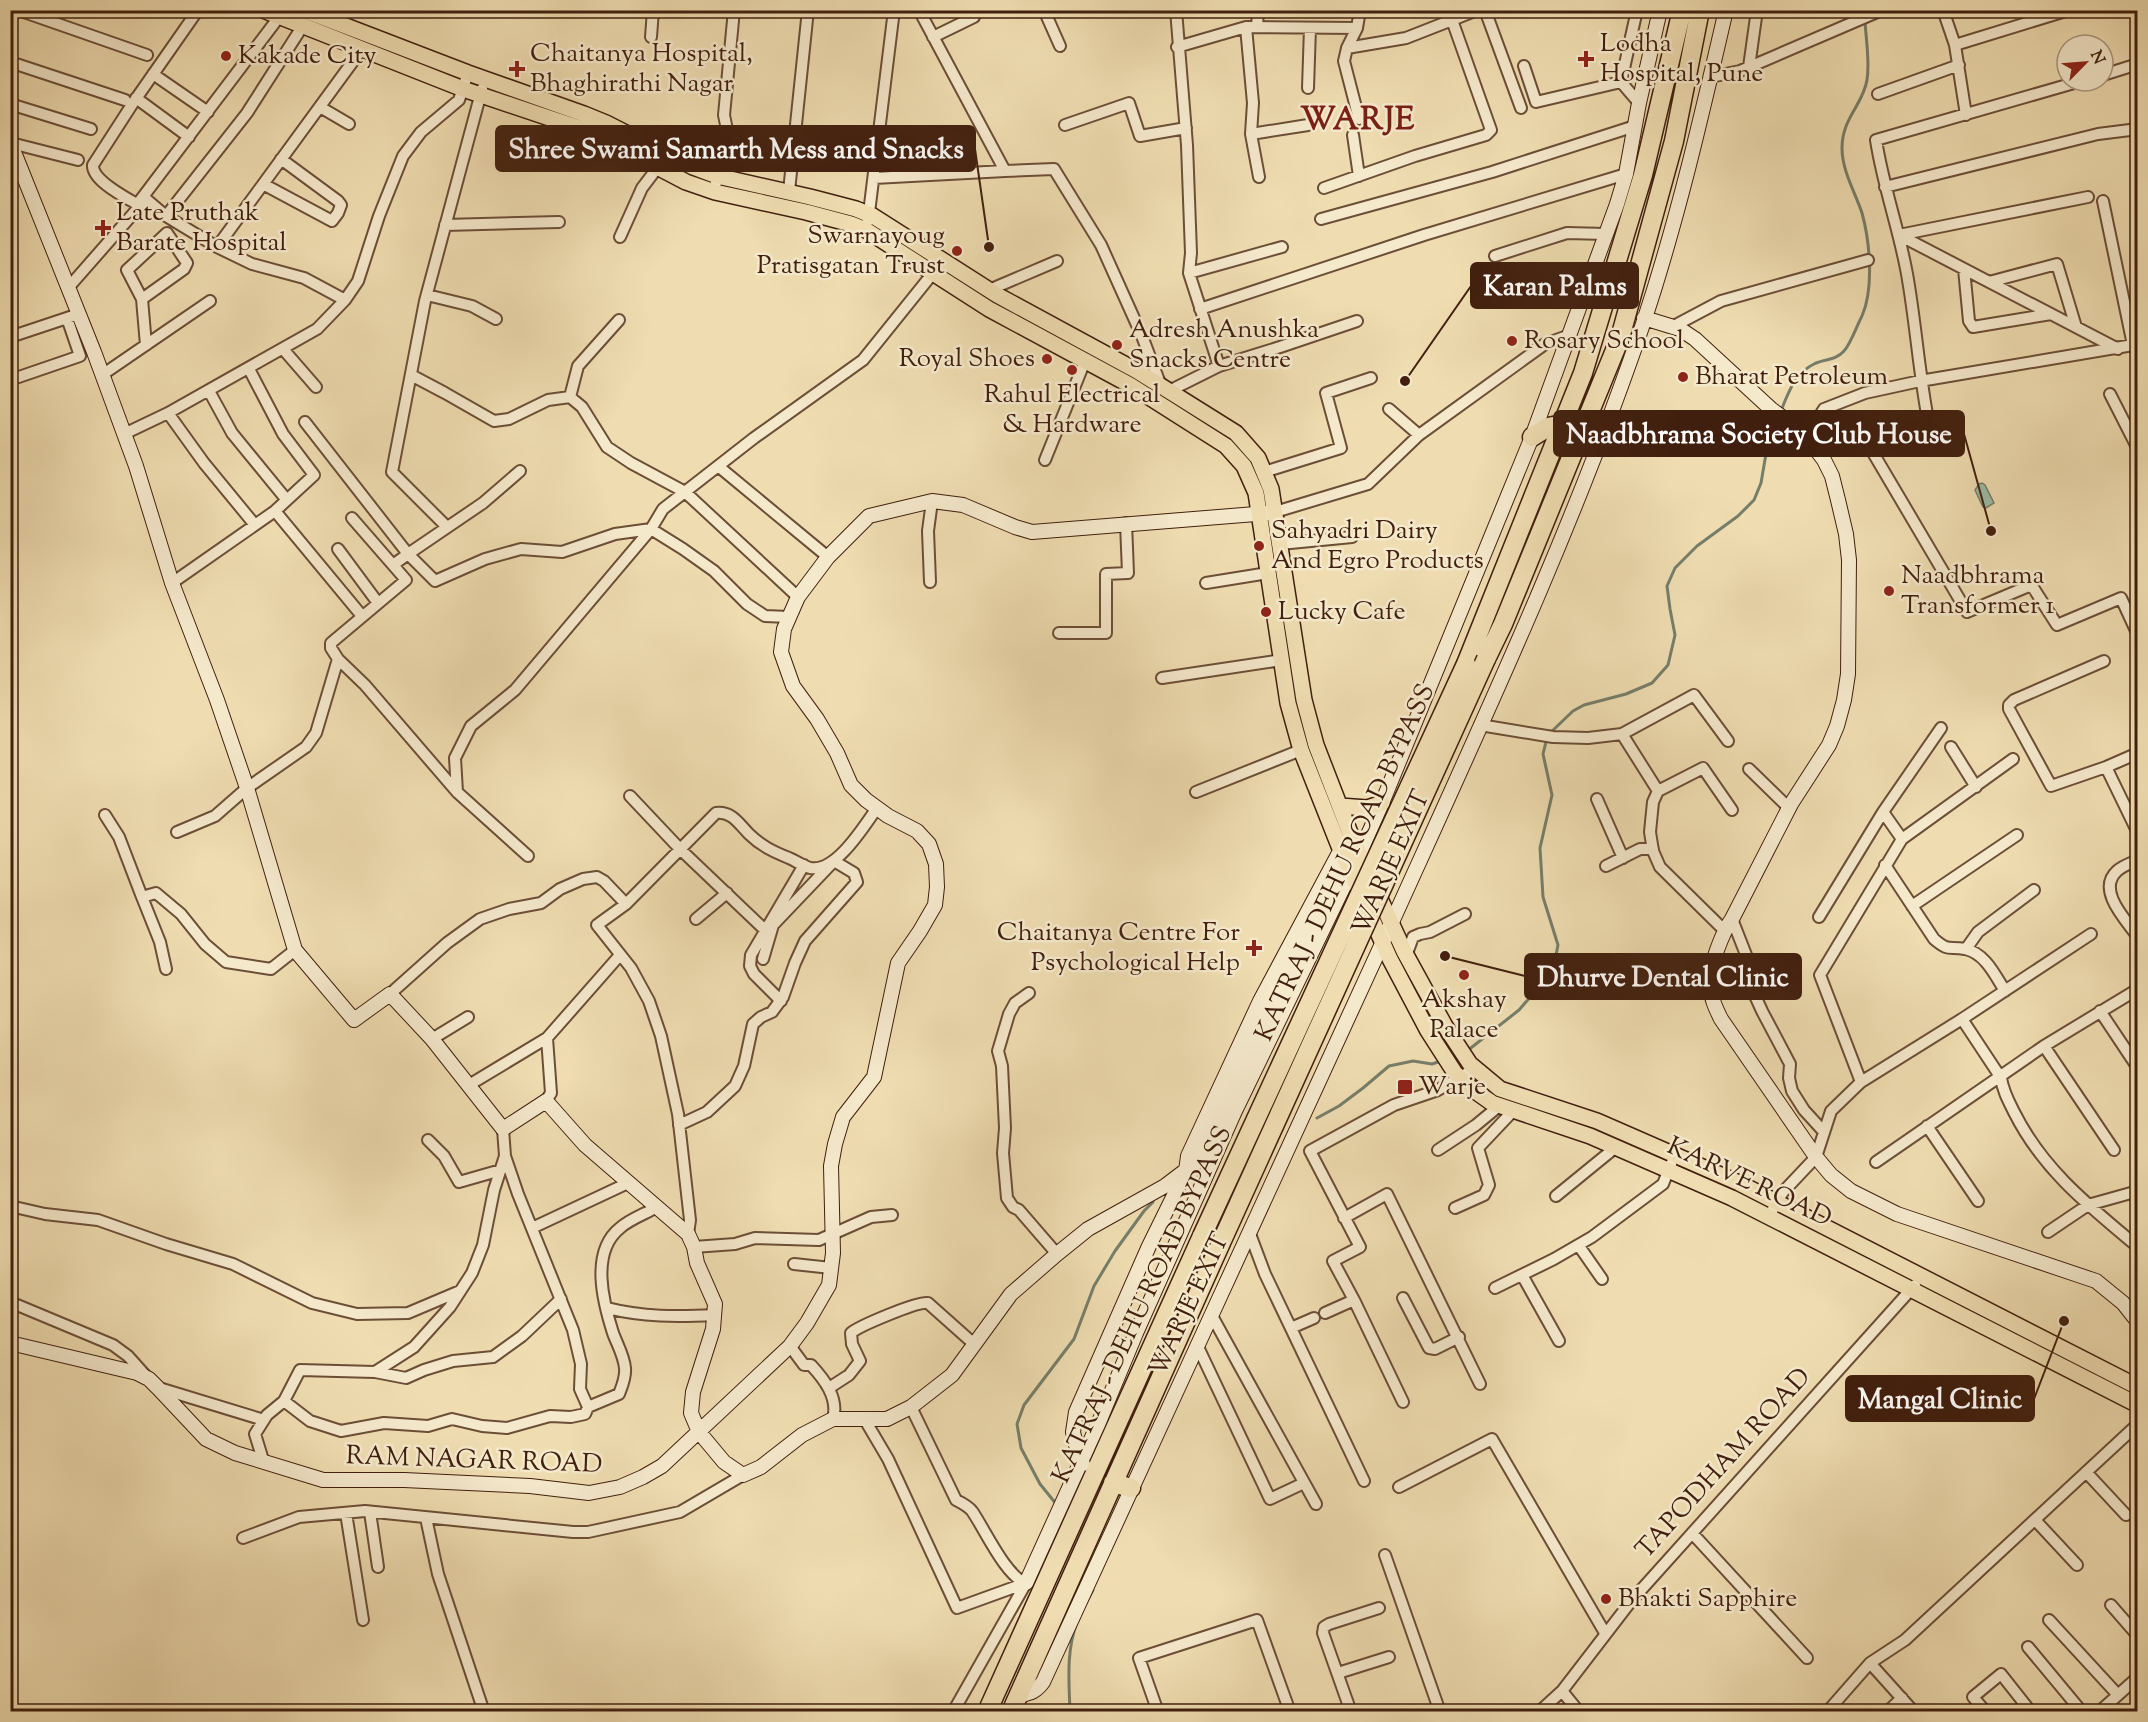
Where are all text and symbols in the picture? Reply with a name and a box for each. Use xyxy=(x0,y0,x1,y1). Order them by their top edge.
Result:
place label: Lodha Hospital, Pune xyxy=(1600,26,1763,93)
north arrow xyxy=(2055,33,2115,93)
place label: Chaitanya Hospital, Bhaghirathi Nagar xyxy=(530,36,753,103)
place label: Kakade City xyxy=(238,38,376,75)
text: N xyxy=(2083,47,2110,69)
marker: Kakade City xyxy=(219,49,233,63)
marker: Lodha Hospital, Pune xyxy=(1577,50,1595,68)
marker: Chaitanya Hospital, Bhaghirathi Nagar xyxy=(508,60,526,78)
district label: WARJE xyxy=(1300,98,1416,144)
callout: Shree Swami Samarth Mess and Snacks xyxy=(496,126,975,171)
text: Shree Swami Samarth Mess and Snacks xyxy=(508,132,964,171)
place label: Late Pruthak Barate Hospital xyxy=(116,195,287,262)
place label: Swarnayoug Pratisgatan Trust xyxy=(757,218,945,285)
marker: Late Pruthak Barate Hospital xyxy=(94,219,112,237)
marker: Swarnayoug Pratisgatan Trust xyxy=(950,244,964,258)
callout: Karan Palms xyxy=(1471,263,1638,308)
text: Karan Palms xyxy=(1483,269,1627,308)
place label: Adresh Anushka Snacks Centre xyxy=(1129,312,1319,379)
place label: Rosary School xyxy=(1524,323,1684,360)
marker: Rosary School xyxy=(1505,334,1519,348)
marker: Adresh Anushka Snacks Centre xyxy=(1110,338,1124,352)
place label: Royal Shoes xyxy=(899,341,1035,378)
marker: Royal Shoes xyxy=(1040,352,1054,366)
place label: Bharat Petroleum xyxy=(1695,359,1888,396)
marker: Rahul Electrical & Hardware xyxy=(1065,363,1079,377)
marker: Bharat Petroleum xyxy=(1676,370,1690,384)
place label: Rahul Electrical & Hardware xyxy=(984,377,1160,444)
callout: Naadbhrama Society Club House xyxy=(1554,411,1964,456)
text: Naadbhrama Society Club House xyxy=(1566,417,1952,456)
place label: Sahyadri Dairy And Egro Products xyxy=(1271,513,1484,580)
marker: Sahyadri Dairy And Egro Products xyxy=(1252,539,1266,553)
place label: Naadbhrama Transformer 1 xyxy=(1901,558,2054,625)
marker: Naadbhrama Transformer 1 xyxy=(1882,584,1896,598)
place label: Lucky Cafe xyxy=(1278,594,1406,631)
marker: Lucky Cafe xyxy=(1259,605,1273,619)
street label: KATRAJ - DEHU ROAD BYPASS xyxy=(1247,678,1445,1048)
street label: WARJE EXIT xyxy=(1343,784,1441,942)
place label: Chaitanya Centre For Psychological Help xyxy=(997,915,1240,982)
marker: Chaitanya Centre For Psychological Help xyxy=(1245,939,1263,957)
callout: Dhurve Dental Clinic xyxy=(1525,954,1801,999)
text: Dhurve Dental Clinic xyxy=(1537,960,1790,999)
marker: Akshay Palace xyxy=(1457,968,1471,982)
place label: Akshay Palace xyxy=(1421,982,1507,1049)
place label: Warje xyxy=(1418,1069,1486,1106)
marker: Warje xyxy=(1396,1078,1414,1096)
street label: KATRAJ - DEHU ROAD BYPASS xyxy=(1044,1120,1242,1490)
street label: KARVE ROAD xyxy=(1660,1129,1838,1237)
street label: WARJE EXIT xyxy=(1140,1227,1240,1383)
street label: TAPODHAM ROAD xyxy=(1628,1360,1820,1568)
callout: Mangal Clinic xyxy=(1846,1376,2034,1421)
text: Mangal Clinic xyxy=(1858,1382,2023,1421)
street label: RAM NAGAR ROAD xyxy=(345,1438,603,1484)
place label: Bhakti Sapphire xyxy=(1618,1581,1797,1618)
marker: Bhakti Sapphire xyxy=(1599,1592,1613,1606)

